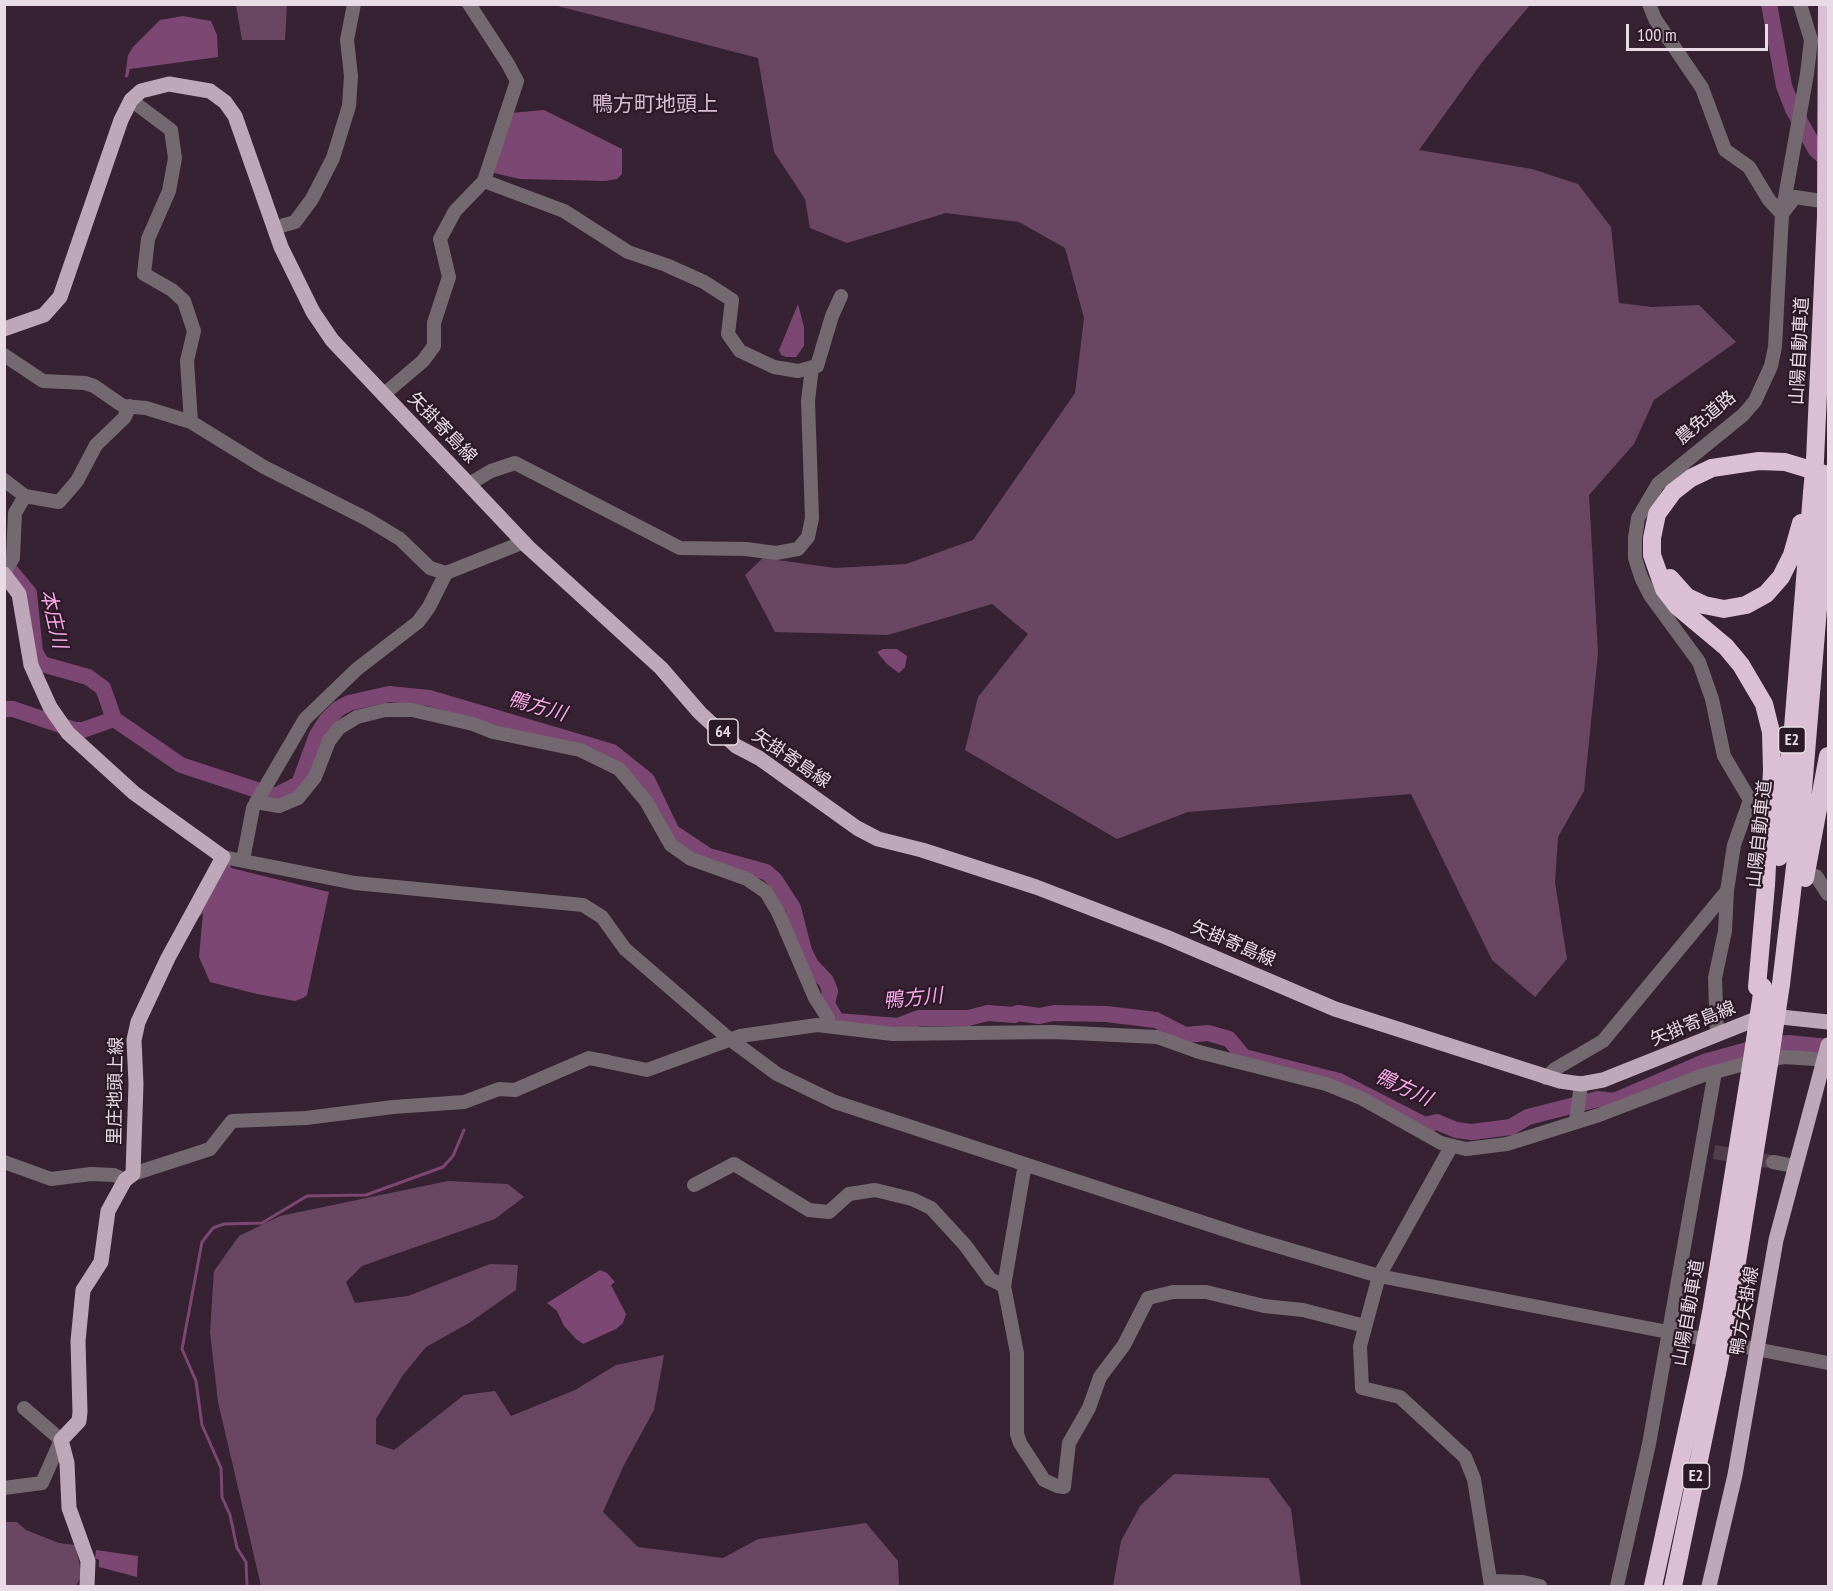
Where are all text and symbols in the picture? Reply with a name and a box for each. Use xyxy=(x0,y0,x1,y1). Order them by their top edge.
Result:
scale bar xyxy=(1629,12,1772,50)
text: 100 m xyxy=(1637,23,1677,46)
district label: 鴨方町地頭上 xyxy=(592,92,718,118)
street label: 山陽自動車道 xyxy=(1786,297,1814,405)
street label: 農免道路 xyxy=(1671,387,1741,449)
street label: 矢掛寄島線 xyxy=(403,388,481,468)
water label: 本庄川 xyxy=(35,587,71,651)
water label: 鴨方川 xyxy=(505,687,569,727)
road number: 64 xyxy=(708,719,738,745)
street label: 矢掛寄島線 xyxy=(748,725,834,793)
road number: E2 xyxy=(1778,727,1806,753)
street label: 山陽自動車道 xyxy=(1744,779,1776,889)
street label: 矢掛寄島線 xyxy=(1187,916,1279,972)
water label: 鴨方川 xyxy=(882,984,944,1014)
street label: 矢掛寄島線 xyxy=(1647,997,1739,1051)
street label: 里庄地頭上線 xyxy=(104,1037,128,1145)
water label: 鴨方川 xyxy=(1371,1064,1435,1112)
street label: 山陽自動車道 xyxy=(1669,1258,1709,1368)
street label: 鴨方矢掛線 xyxy=(1727,1265,1763,1357)
road number: E2 xyxy=(1682,1463,1710,1489)

